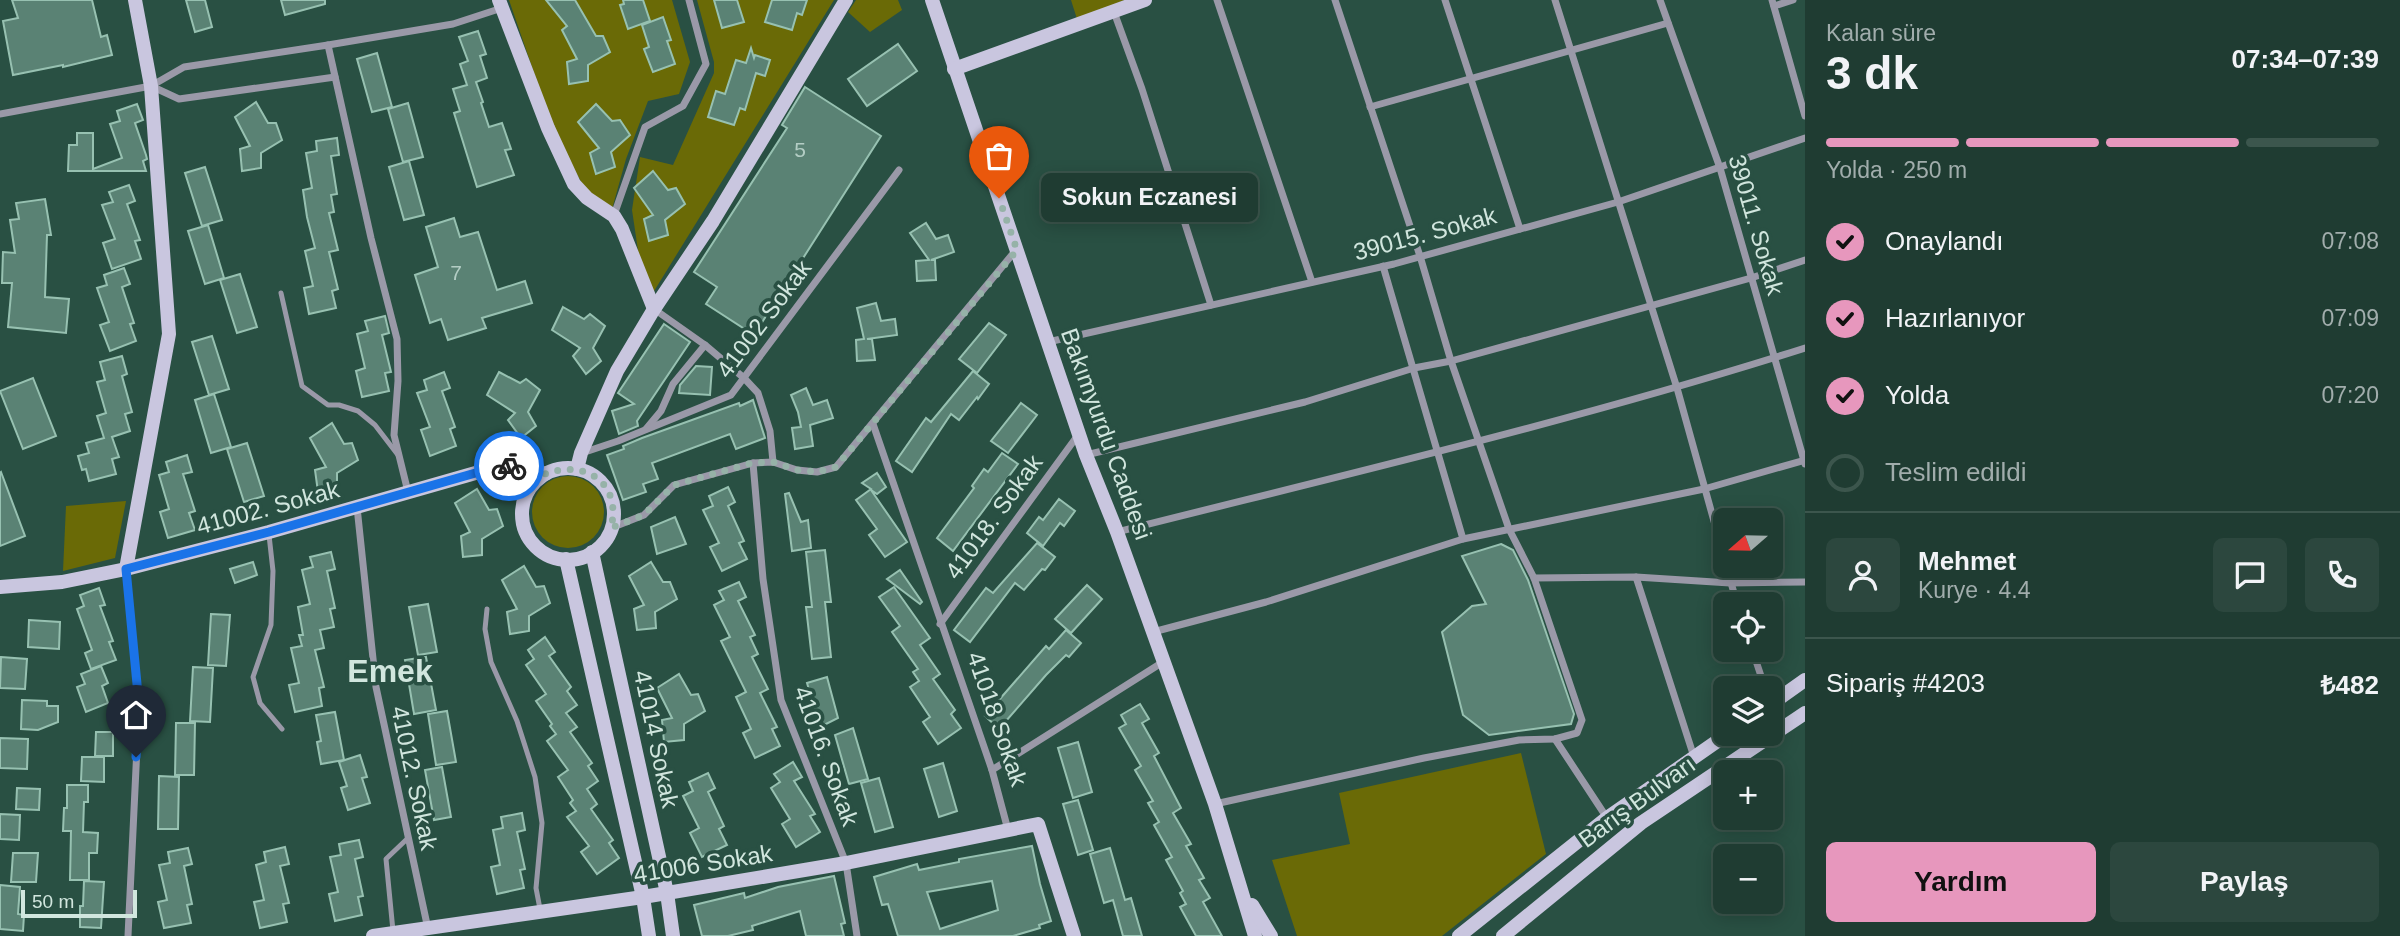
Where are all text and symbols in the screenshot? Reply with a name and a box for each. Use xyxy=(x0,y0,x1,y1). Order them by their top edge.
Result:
text: Kalan süre xyxy=(1826,20,1936,46)
text: 07:34–07:39 xyxy=(2232,44,2379,74)
text: 3 dk xyxy=(1826,47,1918,99)
pin xyxy=(969,126,1029,198)
icon: bag xyxy=(980,137,1018,175)
house number: 5 xyxy=(794,138,806,161)
street label: 39011. Sokak xyxy=(1724,151,1790,299)
text: Yolda · 250 m xyxy=(1826,157,1967,183)
callout: Sokun Eczanesi xyxy=(1041,174,1258,222)
text: Sokun Eczanesi xyxy=(1062,184,1237,210)
street label: 39015. Sokak xyxy=(1350,201,1500,266)
icon: check xyxy=(1826,223,1864,261)
text: Onaylandı xyxy=(1885,226,2004,256)
text: 07:08 xyxy=(2321,228,2379,254)
street label: 41002 Sokak xyxy=(711,254,817,383)
house number: 7 xyxy=(450,261,462,284)
icon: check xyxy=(1826,300,1864,338)
text: Hazırlanıyor xyxy=(1885,303,2025,333)
text: 07:09 xyxy=(2321,305,2379,331)
street label: Bakımyurdu Caddesi xyxy=(1056,325,1157,543)
icon: check xyxy=(1826,377,1864,415)
text: Yolda xyxy=(1885,380,1949,410)
text: 07:20 xyxy=(2321,382,2379,408)
courier xyxy=(474,431,544,501)
icon: bike xyxy=(490,447,528,485)
street label: 41018. Sokak xyxy=(940,449,1048,584)
text: Teslim edildi xyxy=(1885,457,2027,487)
street label: 41002. Sokak xyxy=(193,475,343,540)
north arrow xyxy=(1713,508,1783,578)
map controls xyxy=(1713,508,1783,914)
button: person xyxy=(1826,538,1900,612)
button: chat xyxy=(2213,538,2287,612)
button: phone xyxy=(2305,538,2379,612)
text: Mehmet xyxy=(1918,546,2016,576)
text: Kurye · 4.4 xyxy=(1918,577,2031,603)
button: locate xyxy=(1713,592,1783,662)
street label: 41018 Sokak xyxy=(962,648,1033,790)
district label: Emek xyxy=(347,653,433,689)
street label: 41014 Sokak xyxy=(629,668,684,811)
text: Sipariş #4203 xyxy=(1826,668,1985,698)
text: ₺482 xyxy=(2321,670,2379,700)
button: layers xyxy=(1713,676,1783,746)
street label: 41016. Sokak xyxy=(789,682,865,830)
pin xyxy=(106,685,166,757)
icon: home xyxy=(117,696,155,734)
street label: 41012. Sokak xyxy=(386,703,443,853)
street label: Barış Bulvarı xyxy=(1573,750,1700,853)
button: + xyxy=(1713,760,1783,830)
street label: 41006 Sokak xyxy=(632,839,775,888)
button: Yardım xyxy=(1826,842,2096,922)
button: Paylaş xyxy=(2110,842,2379,922)
button: − xyxy=(1713,844,1783,914)
scale bar xyxy=(21,887,136,919)
text: 50 m xyxy=(32,891,74,912)

